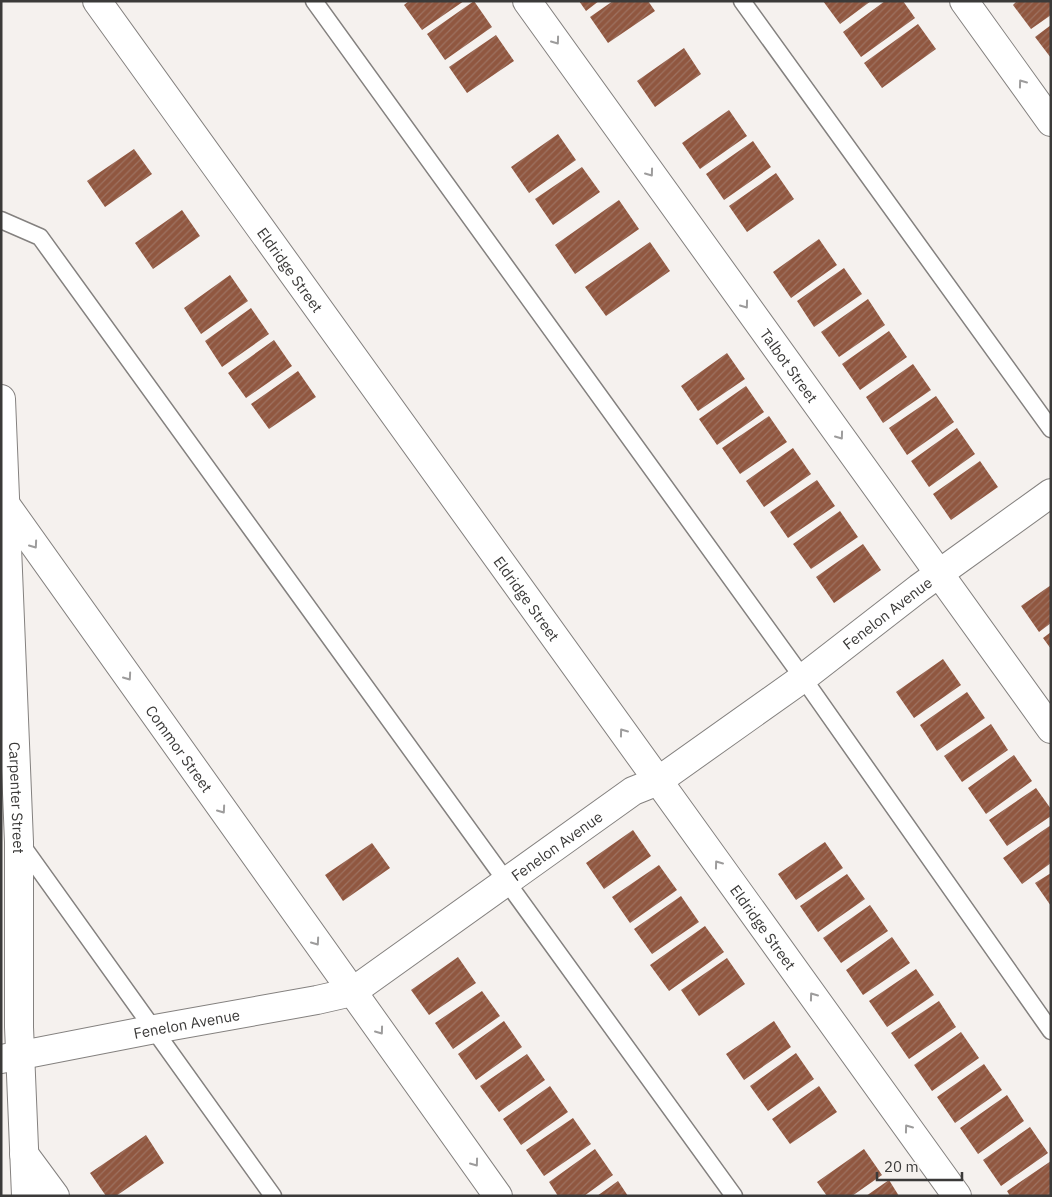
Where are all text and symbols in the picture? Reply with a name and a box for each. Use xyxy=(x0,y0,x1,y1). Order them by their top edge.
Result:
one-way arrow xyxy=(550,35,558,44)
one-way arrow xyxy=(1019,79,1028,89)
one-way arrow xyxy=(645,167,653,176)
street label: Eldridge Street xyxy=(253,223,327,316)
one-way arrow xyxy=(739,299,749,308)
street label: Talbot Street xyxy=(756,325,822,406)
one-way arrow xyxy=(834,431,843,440)
one-way arrow xyxy=(28,539,37,549)
street label: Eldridge Street xyxy=(490,552,564,645)
street label: Fenelon Avenue xyxy=(839,572,935,653)
one-way arrow xyxy=(122,671,131,681)
street label: Commor Street xyxy=(142,701,217,796)
one-way arrow xyxy=(620,728,629,738)
street label: Carpenter Street xyxy=(5,741,29,854)
one-way arrow xyxy=(216,804,225,814)
street label: Fenelon Avenue xyxy=(507,807,606,885)
one-way arrow xyxy=(715,860,724,870)
street label: Eldridge Street xyxy=(726,881,801,973)
one-way arrow xyxy=(311,936,319,945)
one-way arrow xyxy=(810,992,819,1002)
street label: Fenelon Avenue xyxy=(132,1004,241,1042)
one-way arrow xyxy=(374,1025,383,1035)
one-way arrow xyxy=(905,1124,914,1134)
scale bar xyxy=(877,1150,962,1182)
one-way arrow xyxy=(469,1157,478,1167)
text: 20 m xyxy=(884,1157,919,1176)

